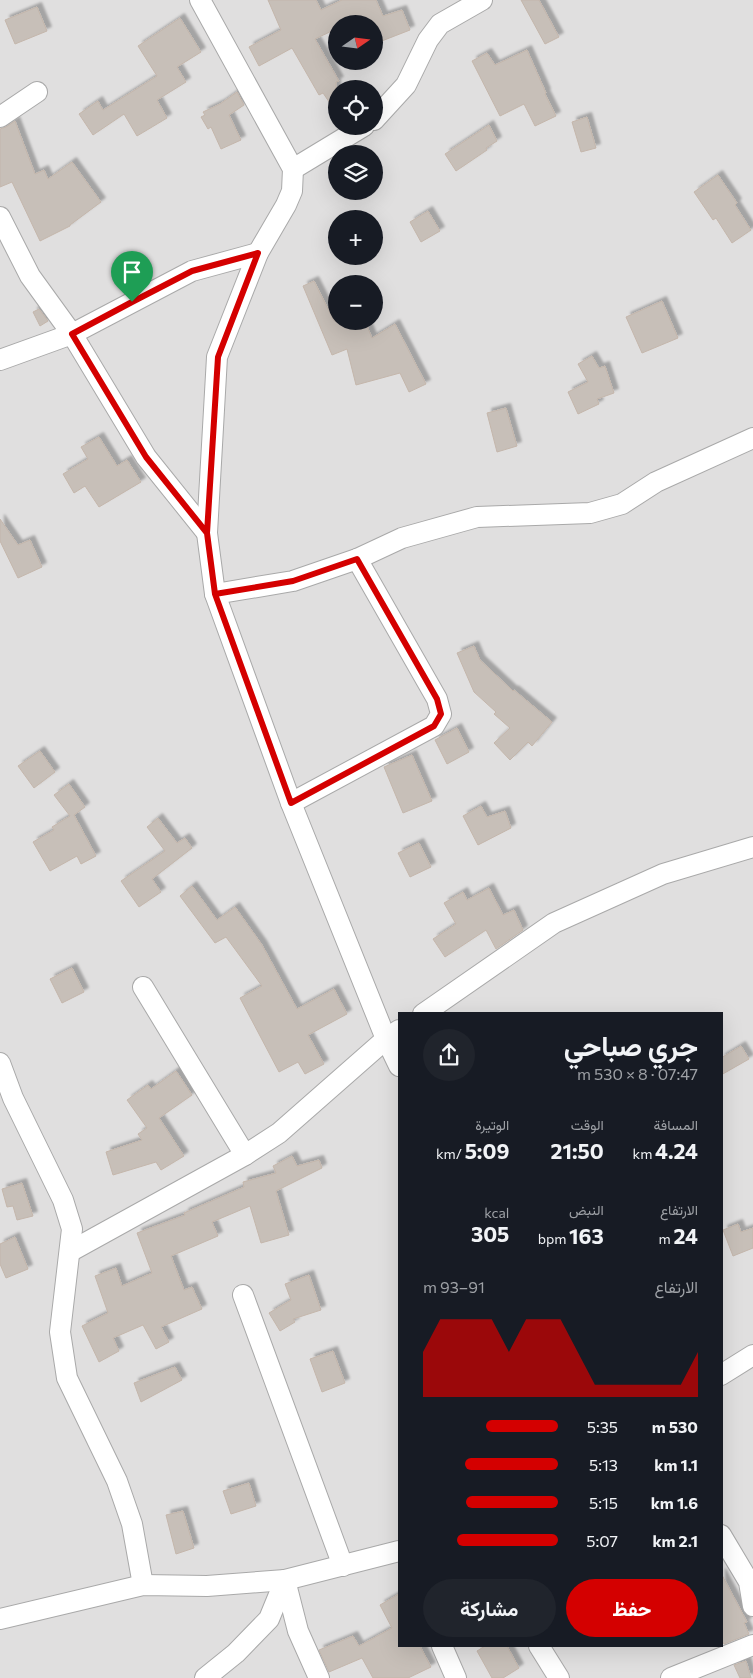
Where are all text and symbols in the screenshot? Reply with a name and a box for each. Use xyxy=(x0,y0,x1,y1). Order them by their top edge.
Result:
north arrow xyxy=(328,15,382,70)
map controls xyxy=(328,15,383,330)
button: locate xyxy=(328,80,383,135)
button: layers xyxy=(328,145,383,200)
button: + xyxy=(328,210,383,265)
pin xyxy=(111,251,153,302)
icon: arrive xyxy=(118,258,146,286)
button: − xyxy=(328,275,383,330)
text: جري صباحي xyxy=(564,1028,698,1062)
button: share xyxy=(423,1029,475,1081)
text: 07:47 · 8 × 530 m xyxy=(577,1064,698,1083)
text: الوتيرة xyxy=(475,1116,509,1133)
text: الوقت xyxy=(571,1116,604,1133)
text: المسافة xyxy=(654,1116,698,1133)
text: 5:09 xyxy=(465,1138,509,1163)
text: 21:50 xyxy=(550,1138,604,1163)
text: 4.24 xyxy=(655,1138,698,1163)
text: /km xyxy=(436,1145,465,1162)
text: km xyxy=(633,1145,655,1162)
text: النبض xyxy=(569,1201,604,1218)
text: الارتفاع xyxy=(660,1201,698,1218)
text: kcal xyxy=(484,1204,509,1221)
text: 305 xyxy=(471,1221,509,1246)
text: 163 xyxy=(569,1223,604,1248)
text: 24 xyxy=(673,1223,698,1248)
text: bpm xyxy=(538,1230,569,1247)
text: m xyxy=(659,1230,673,1247)
text: 91–93 m xyxy=(423,1277,485,1296)
text: الارتفاع xyxy=(655,1277,698,1296)
text: 5:35 xyxy=(587,1417,618,1436)
text: 530 m xyxy=(652,1417,698,1436)
text: 5:13 xyxy=(589,1455,618,1474)
text: 1.1 km xyxy=(654,1455,698,1474)
text: 5:15 xyxy=(589,1493,618,1512)
text: 1.6 km xyxy=(651,1493,698,1512)
text: 5:07 xyxy=(586,1531,618,1550)
text: 2.1 km xyxy=(652,1531,698,1550)
button: مشاركة xyxy=(423,1579,556,1637)
button: حفظ xyxy=(566,1579,698,1637)

